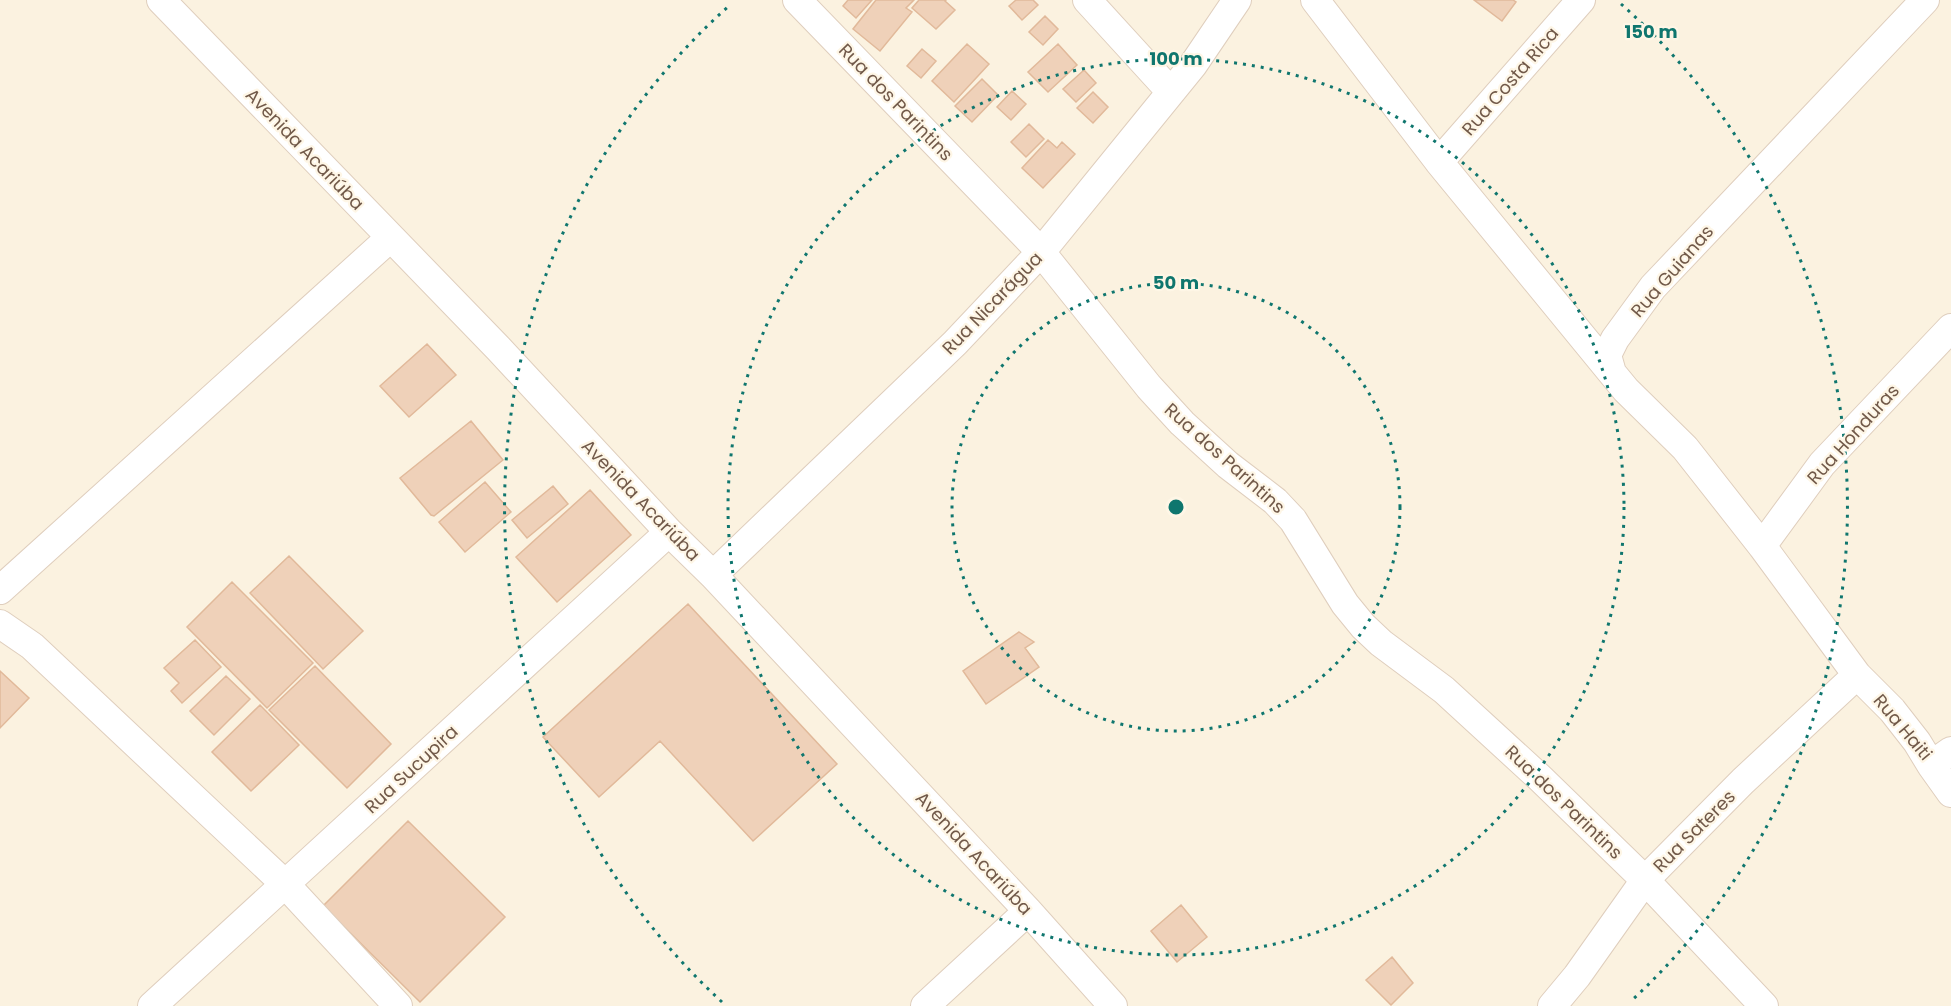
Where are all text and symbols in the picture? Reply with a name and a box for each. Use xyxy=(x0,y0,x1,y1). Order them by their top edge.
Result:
text: 150 m xyxy=(1624,19,1678,44)
street label: Rua Costa Rica xyxy=(1456,21,1564,141)
street label: Rua dos Parintins xyxy=(833,38,959,166)
text: 100 m xyxy=(1149,46,1203,71)
street label: Avenida Acariúba xyxy=(240,83,370,215)
street label: Rua Guianas xyxy=(1625,220,1719,322)
street label: Rua Nicarágua xyxy=(936,246,1048,360)
text: 50 m xyxy=(1153,270,1199,295)
street label: Rua Honduras xyxy=(1801,378,1905,490)
street label: Rua dos Parintins xyxy=(1159,397,1291,519)
street label: Avenida Acariúba xyxy=(576,434,706,566)
centre of rings xyxy=(1166,497,1186,517)
street label: Rua Haiti xyxy=(1868,689,1938,765)
street label: Rua Sucupira xyxy=(359,719,463,819)
street label: Rua dos Parintins xyxy=(1500,739,1628,865)
street label: Rua Sateres xyxy=(1647,784,1741,878)
street label: Avenida Acariúba xyxy=(910,786,1038,920)

